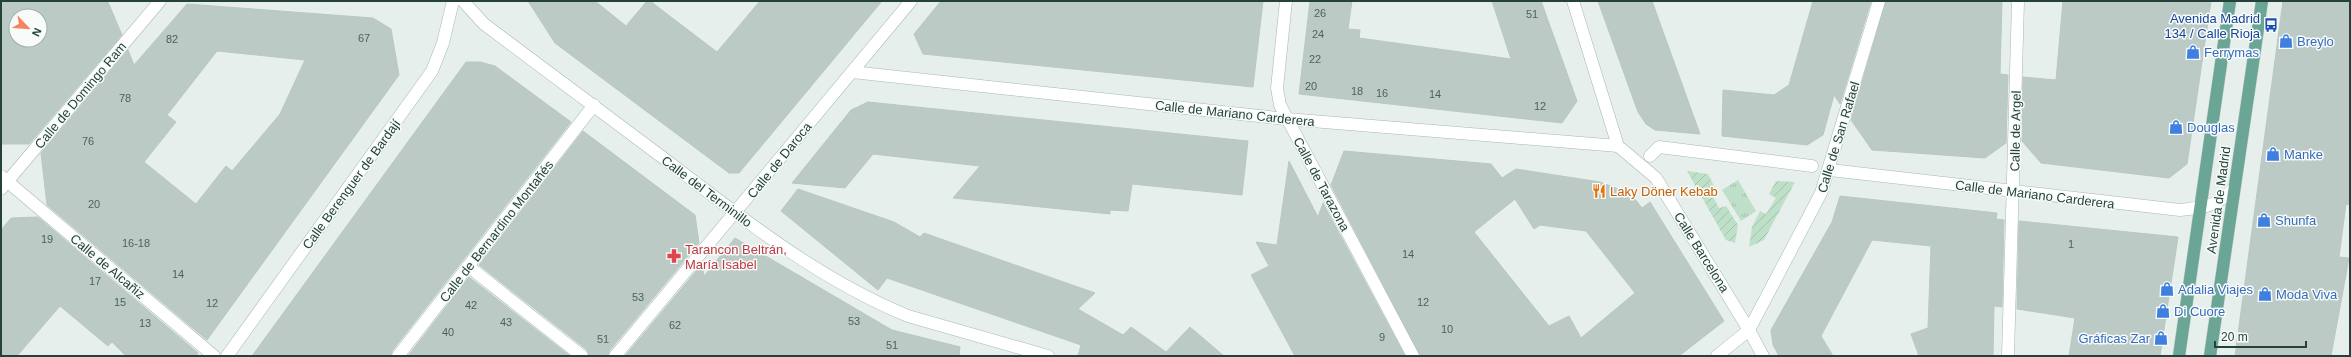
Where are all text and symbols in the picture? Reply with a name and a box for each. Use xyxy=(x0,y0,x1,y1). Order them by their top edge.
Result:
house number: 26 xyxy=(1314,7,1326,19)
north arrow xyxy=(8,8,48,48)
house number: 51 xyxy=(1526,8,1538,20)
place label: Avenida Madrid 134 / Calle Rioja xyxy=(2165,11,2261,41)
bus stop icon: Avenida Madrid 134 / Calle Rioja xyxy=(2263,17,2279,33)
text: N xyxy=(30,26,44,38)
house number: 24 xyxy=(1312,28,1324,40)
house number: 67 xyxy=(358,32,370,44)
house number: 82 xyxy=(166,33,178,45)
shop icon: Breylo xyxy=(2278,33,2294,49)
place label: Breylo xyxy=(2297,34,2334,49)
street label: Calle de Domingo Ram xyxy=(31,39,129,152)
shop icon: Ferrymas xyxy=(2185,44,2201,60)
place label: Ferrymas xyxy=(2204,45,2259,60)
house number: 22 xyxy=(1309,53,1321,65)
house number: 20 xyxy=(1305,80,1317,92)
street label: Calle de San Rafael xyxy=(1814,80,1863,195)
house number: 18 xyxy=(1351,85,1363,97)
house number: 16 xyxy=(1376,87,1388,99)
house number: 14 xyxy=(1429,88,1441,100)
street label: Calle de Argel xyxy=(2007,90,2024,172)
house number: 78 xyxy=(119,92,131,104)
street label: Calle de Mariano Carderera xyxy=(1154,98,1316,129)
house number: 12 xyxy=(1534,100,1546,112)
street label: Calle Berenguer de Bardají xyxy=(299,116,404,252)
street label: Calle de Daroca xyxy=(744,119,815,201)
shop icon: Douglas xyxy=(2168,119,2184,135)
place label: Douglas xyxy=(2187,120,2235,135)
house number: 76 xyxy=(82,135,94,147)
street label: Calle de Tarazona xyxy=(1290,135,1353,235)
street label: Avenida de Madrid xyxy=(2204,145,2233,255)
shop icon: Manke xyxy=(2265,146,2281,162)
place label: Manke xyxy=(2284,147,2323,162)
street label: Calle del Terminillo xyxy=(659,153,755,230)
street label: Calle de Bernardino Montañés xyxy=(436,157,557,305)
street label: Calle de Mariano Carderera xyxy=(1954,177,2116,212)
restaurant icon: Laky Döner Kebab xyxy=(1591,183,1607,199)
place label: Laky Döner Kebab xyxy=(1610,184,1718,199)
house number: 20 xyxy=(88,198,100,210)
street label: Calle Barcelona xyxy=(1671,209,1733,296)
shop icon: Shunfa xyxy=(2256,212,2272,228)
place label: Shunfa xyxy=(2275,213,2317,228)
street label: Calle de Alcañiz xyxy=(67,231,148,302)
house number: 19 xyxy=(41,233,53,245)
house number: 16-18 xyxy=(122,237,150,249)
house number: 1 xyxy=(2068,238,2074,250)
place label: Tarancon Beltrán, María Isabel xyxy=(685,242,787,272)
pharmacy icon: Tarancon Beltrán, María Isabel xyxy=(666,248,682,264)
house number: 14 xyxy=(1402,248,1414,260)
house number: 14 xyxy=(172,268,184,280)
house number: 17 xyxy=(89,275,101,287)
shop icon: Adalia Viajes xyxy=(2159,281,2175,297)
place label: Adalia Viajes xyxy=(2178,282,2253,297)
shop icon: Moda Viva xyxy=(2257,286,2273,302)
place label: Moda Viva xyxy=(2276,287,2338,302)
house number: 53 xyxy=(632,291,644,303)
house number: 15 xyxy=(114,296,126,308)
house number: 12 xyxy=(1417,296,1429,308)
house number: 12 xyxy=(206,297,218,309)
house number: 42 xyxy=(465,299,477,311)
shop icon: Di Cuore xyxy=(2155,303,2171,319)
place label: Di Cuore xyxy=(2174,304,2225,319)
house number: 53 xyxy=(848,315,860,327)
house number: 43 xyxy=(500,316,512,328)
house number: 13 xyxy=(139,317,151,329)
house number: 62 xyxy=(669,319,681,331)
house number: 10 xyxy=(1441,323,1453,335)
scale bar xyxy=(2215,323,2306,349)
house number: 40 xyxy=(442,326,454,338)
shop icon: Gráficas Zar xyxy=(2153,330,2169,346)
text: 20 m xyxy=(2221,330,2248,344)
house number: 9 xyxy=(1379,331,1385,343)
place label: Gráficas Zar xyxy=(2078,331,2151,346)
house number: 51 xyxy=(597,333,609,345)
house number: 51 xyxy=(886,339,898,351)

